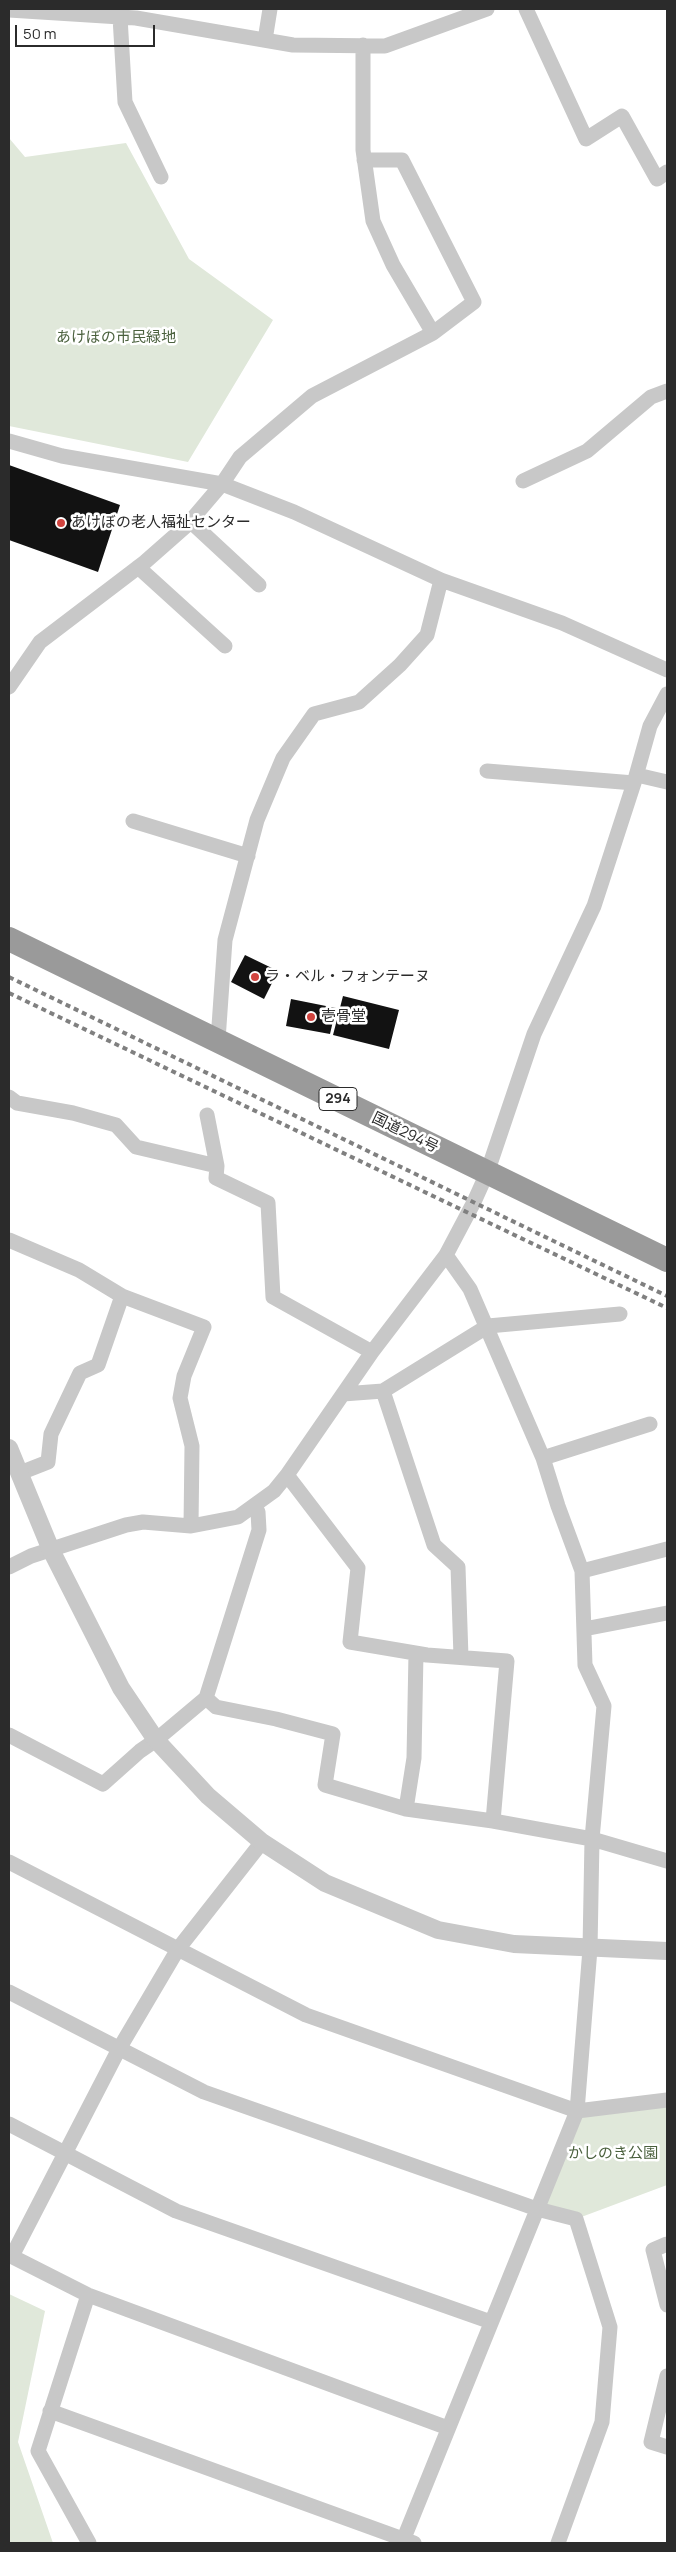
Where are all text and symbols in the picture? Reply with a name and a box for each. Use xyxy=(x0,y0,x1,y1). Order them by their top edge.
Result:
scale bar xyxy=(18,15,158,47)
text: 50 m xyxy=(23,23,57,44)
park label: あけぼの市民緑地 xyxy=(56,329,176,347)
place label: あけぼの老人福祉センター xyxy=(71,514,251,532)
marker: あけぼの老人福祉センター xyxy=(55,517,67,529)
place label: ラ・ベル・フォンテーヌ xyxy=(265,968,430,986)
marker: ラ・ベル・フォンテーヌ xyxy=(249,971,261,983)
place label: 壱骨堂 xyxy=(321,1008,366,1026)
marker: 壱骨堂 xyxy=(305,1011,317,1023)
road number: 294 xyxy=(319,1088,357,1110)
street label: 国道294号 xyxy=(369,1109,441,1157)
park label: かしのき公園 xyxy=(568,2145,658,2163)

